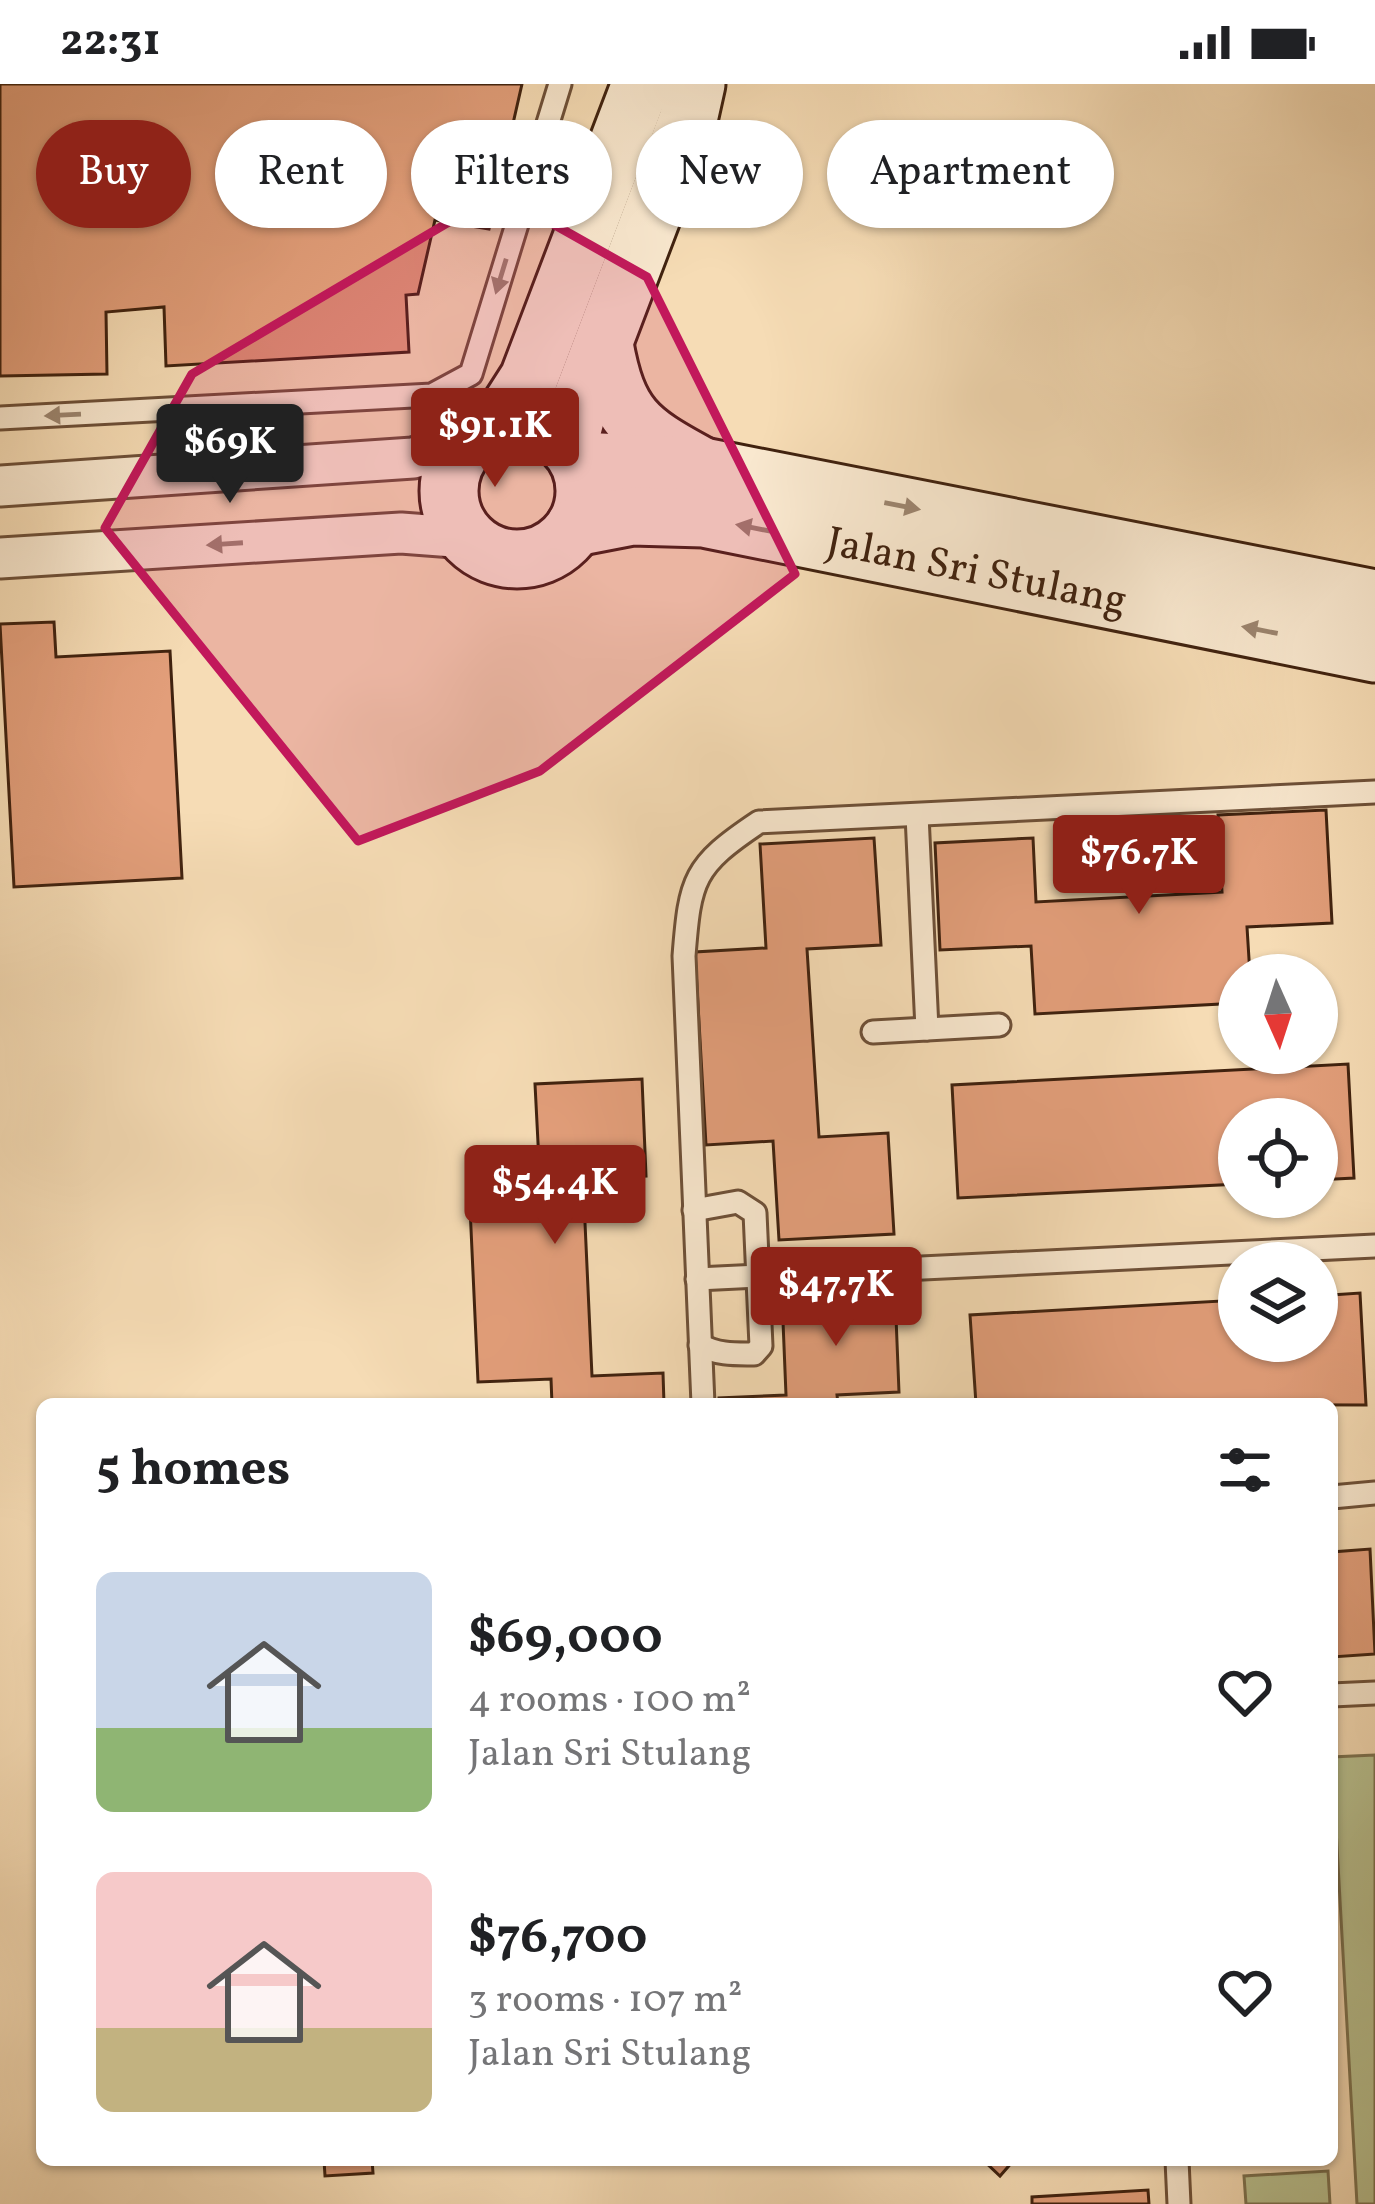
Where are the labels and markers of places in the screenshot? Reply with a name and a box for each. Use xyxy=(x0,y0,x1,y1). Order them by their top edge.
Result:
pin: $91.1K xyxy=(397,388,593,490)
pin: $69K xyxy=(159,404,301,506)
pin: $76.7K xyxy=(1041,815,1237,917)
pin: $54.4K xyxy=(457,1145,653,1247)
pin: $47.7K xyxy=(738,1247,934,1349)

